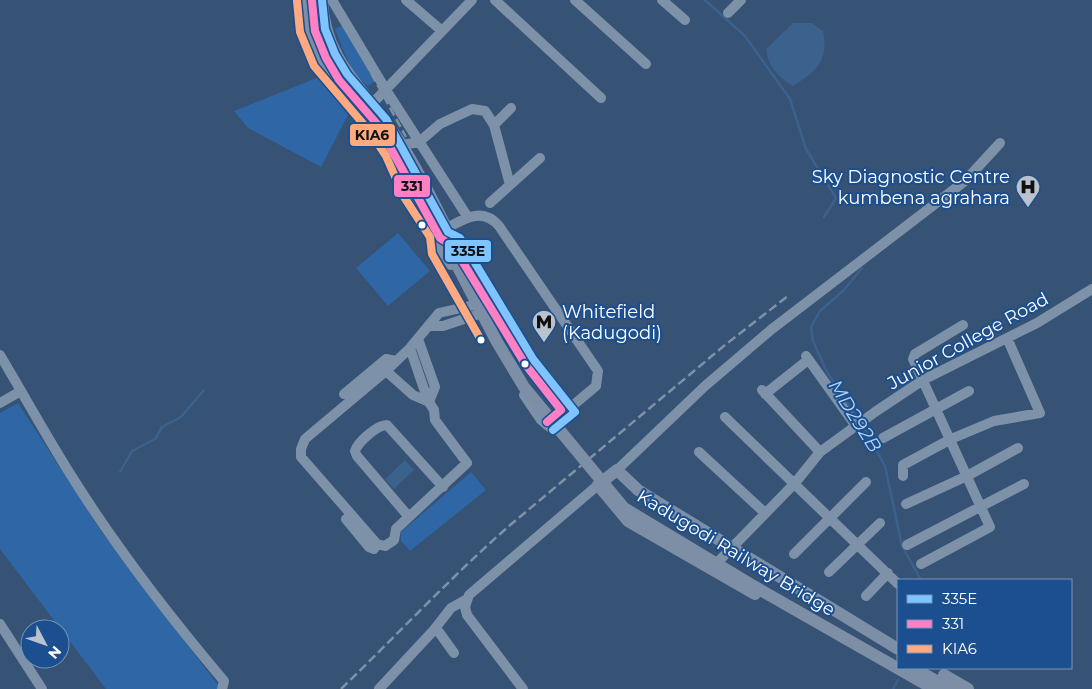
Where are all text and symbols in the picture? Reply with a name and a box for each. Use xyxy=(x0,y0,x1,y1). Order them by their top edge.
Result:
line badge: KIA6 xyxy=(349,123,396,147)
text: KIA6 xyxy=(355,126,389,144)
place label: Sky Diagnostic Centre kumbena agrahara xyxy=(812,166,1010,209)
line badge: 331 xyxy=(393,174,431,198)
hospital icon: Sky Diagnostic Centre kumbena agrahara xyxy=(1015,174,1041,208)
text: 331 xyxy=(400,177,423,195)
unlabelled marker xyxy=(417,220,427,230)
line badge: 335E xyxy=(444,239,492,263)
text: 335E xyxy=(450,242,485,260)
street label: Junior College Road xyxy=(883,288,1052,395)
place label: Whitefield (Kadugodi) xyxy=(562,301,662,344)
metro station icon: Whitefield (Kadugodi) xyxy=(531,309,557,343)
unlabelled marker xyxy=(476,335,486,345)
unlabelled marker xyxy=(520,359,530,369)
water label: MD292B xyxy=(824,376,886,456)
street label: Kadugodi Railway Bridge xyxy=(633,485,839,621)
legend xyxy=(897,579,1072,669)
text: 335E xyxy=(942,589,977,608)
text: 331 xyxy=(942,614,964,633)
north arrow xyxy=(20,619,70,669)
text: KIA6 xyxy=(942,639,977,658)
text: N xyxy=(44,642,65,663)

